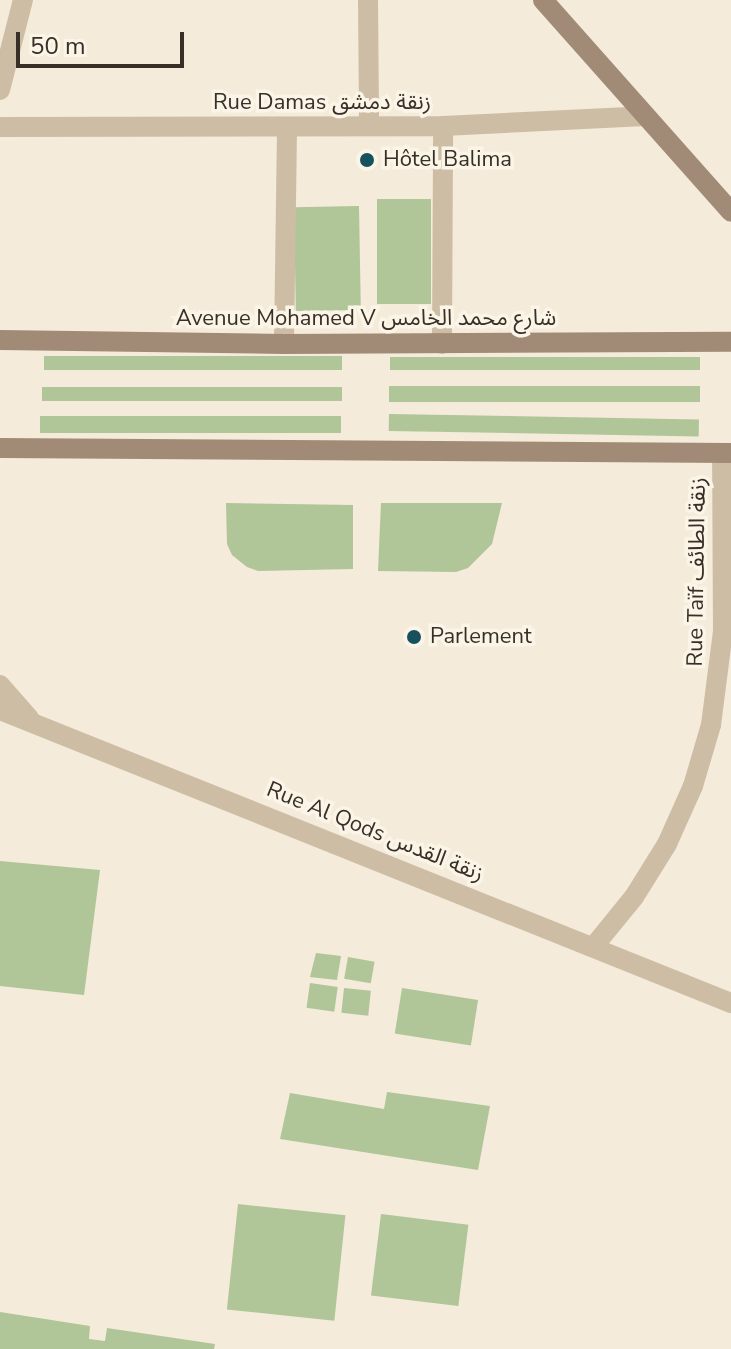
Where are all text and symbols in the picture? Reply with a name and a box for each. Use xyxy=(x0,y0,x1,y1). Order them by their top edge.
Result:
scale bar xyxy=(20,16,188,66)
text: 50 m xyxy=(30,30,86,62)
street label: Rue Damas زنقة دمشق xyxy=(213,90,431,116)
place label: Hôtel Balima xyxy=(383,147,512,173)
marker: Hôtel Balima xyxy=(358,151,376,169)
street label: Avenue Mohamed V شارع محمد الخامس xyxy=(176,306,556,332)
street label: Rue Taïf زنقة الطائف xyxy=(682,477,712,667)
place label: Parlement xyxy=(430,624,532,650)
marker: Parlement xyxy=(405,628,423,646)
street label: Rue Al Qods زنقة القدس xyxy=(263,776,487,888)

